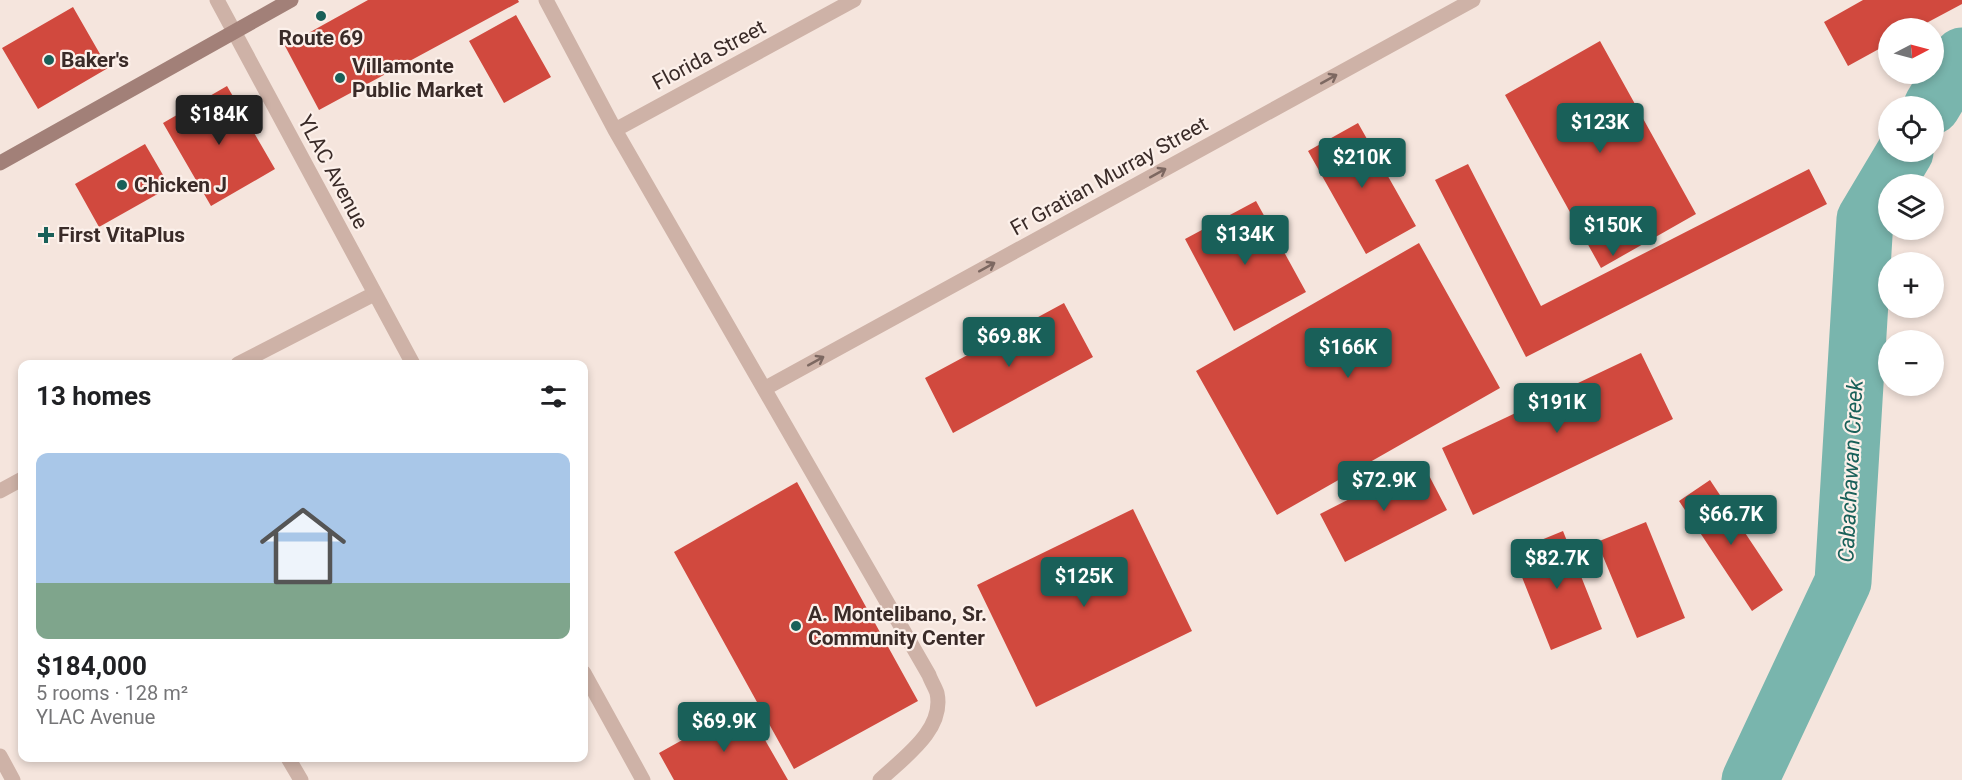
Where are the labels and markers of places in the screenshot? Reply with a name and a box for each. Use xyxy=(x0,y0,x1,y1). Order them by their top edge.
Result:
marker: Route 69 xyxy=(314,9,328,23)
place label: Route 69 xyxy=(279,26,363,50)
place label: Baker's xyxy=(61,48,129,72)
marker: Baker's xyxy=(42,53,56,67)
place label: Villamonte Public Market xyxy=(352,54,483,102)
marker: Villamonte Public Market xyxy=(333,71,347,85)
pin: $184K xyxy=(177,95,261,146)
pin: $123K xyxy=(1558,103,1642,154)
pin: $210K xyxy=(1320,138,1404,189)
place label: Chicken J xyxy=(134,173,227,197)
marker: Chicken J xyxy=(115,178,129,192)
pin: $150K xyxy=(1571,206,1655,257)
pin: $134K xyxy=(1203,215,1287,266)
place label: First VitaPlus xyxy=(58,223,185,247)
marker: First VitaPlus xyxy=(39,228,53,242)
pin: $69.8K xyxy=(960,317,1058,368)
pin: $166K xyxy=(1306,328,1390,379)
pin: $191K xyxy=(1515,383,1599,434)
pin: $72.9K xyxy=(1335,461,1433,512)
pin: $66.7K xyxy=(1682,495,1780,546)
pin: $82.7K xyxy=(1508,539,1606,590)
pin: $125K xyxy=(1042,557,1126,608)
place label: A. Montelibano, Sr. Community Center xyxy=(808,602,987,650)
marker: A. Montelibano, Sr. Community Center xyxy=(789,619,803,633)
pin: $69.9K xyxy=(675,702,773,753)

